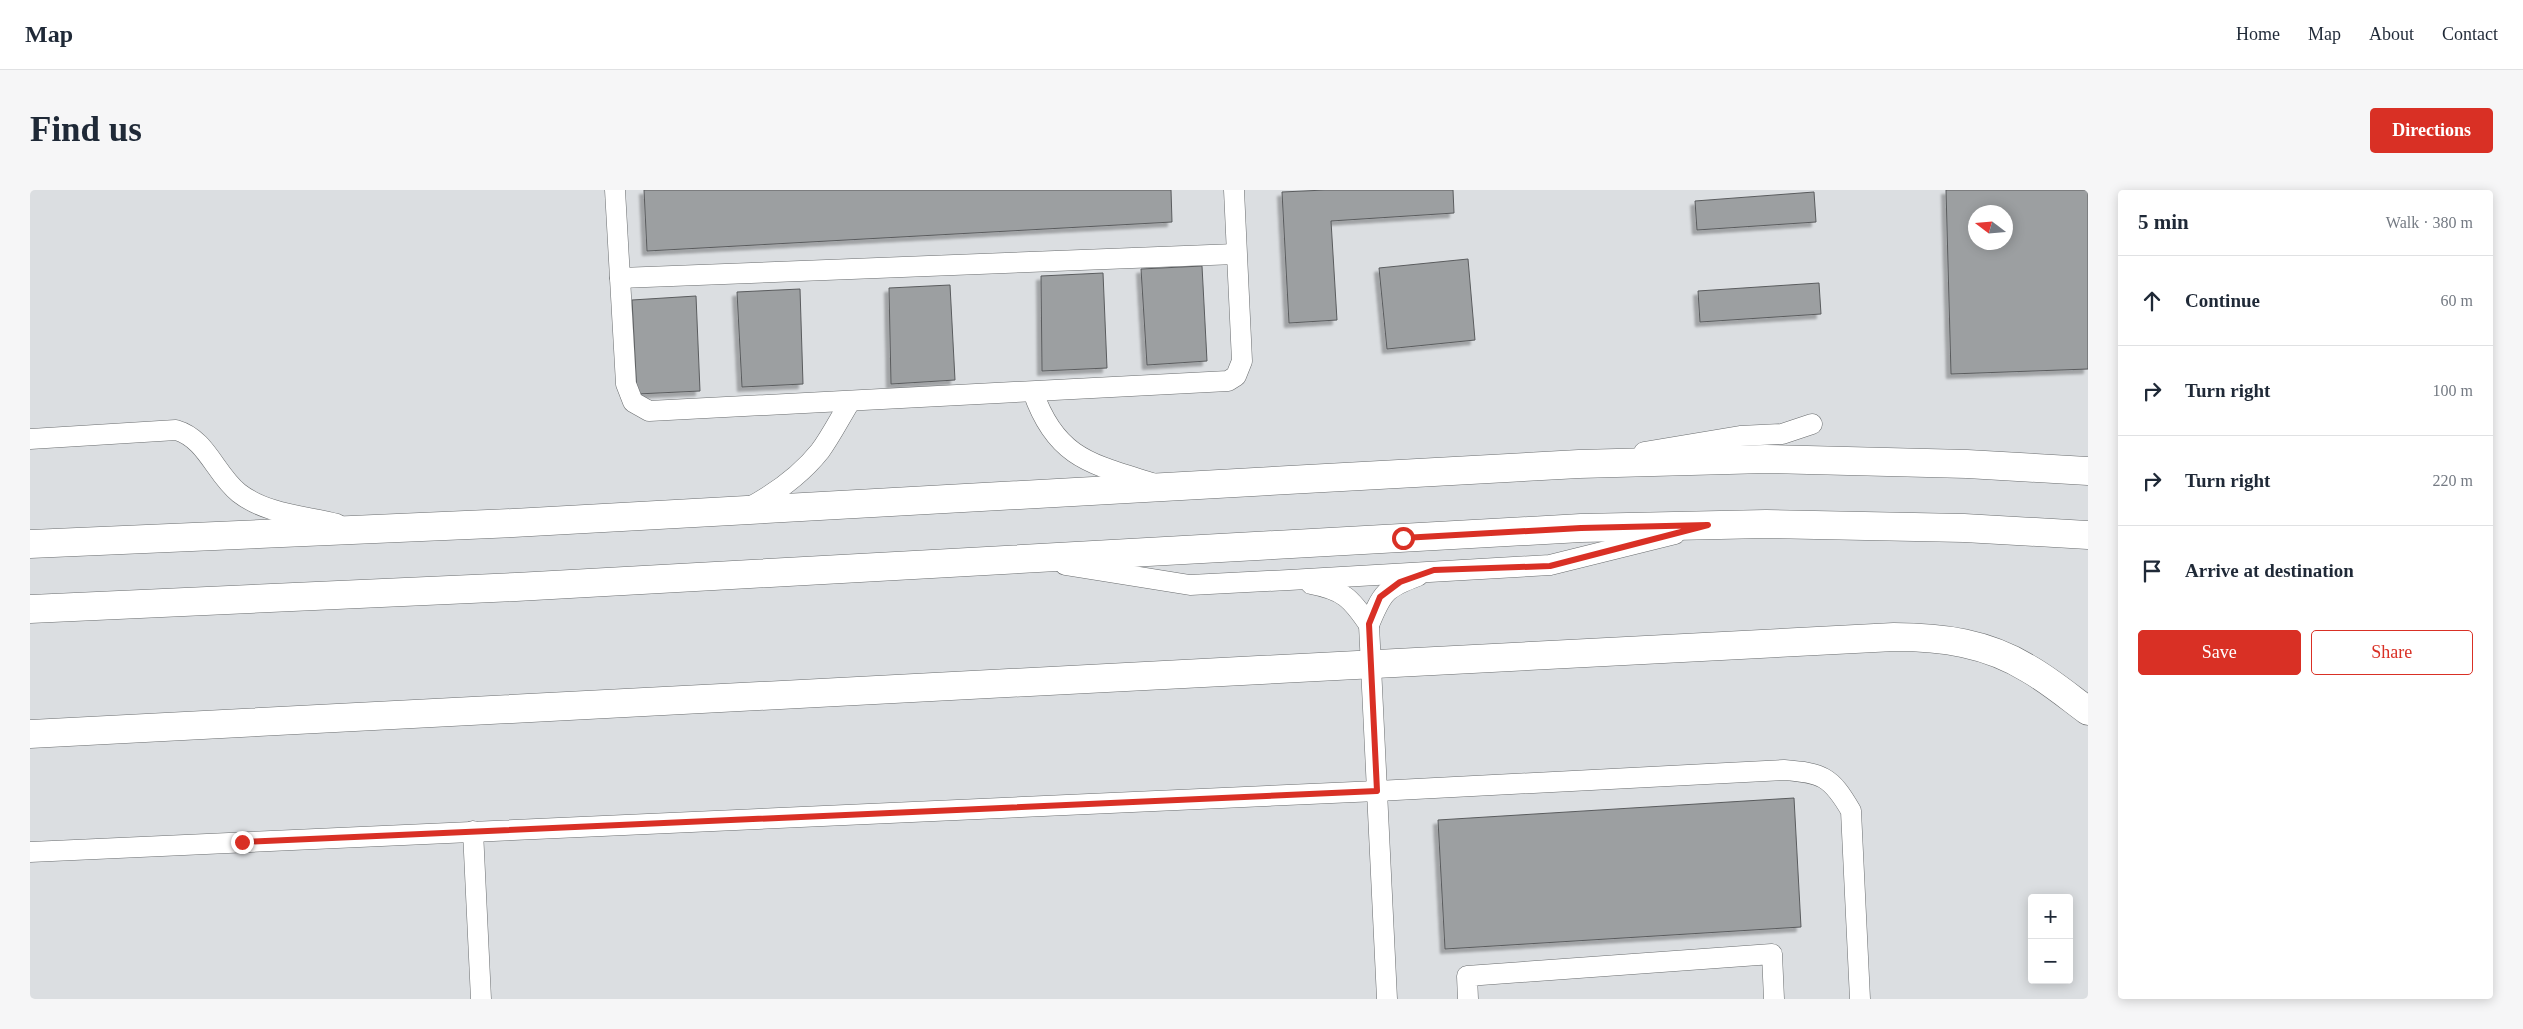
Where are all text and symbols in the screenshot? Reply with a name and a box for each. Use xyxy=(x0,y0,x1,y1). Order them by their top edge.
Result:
text: Map xyxy=(25,21,73,47)
text: Home xyxy=(2236,24,2280,44)
text: Map xyxy=(2308,24,2341,44)
text: About xyxy=(2369,24,2414,44)
text: Contact xyxy=(2442,24,2498,44)
button: Directions xyxy=(2370,108,2493,153)
text: Find us xyxy=(30,110,142,149)
north arrow xyxy=(1968,205,2013,250)
text: 5 min xyxy=(2138,210,2189,234)
text: Walk · 380 m xyxy=(2386,214,2473,231)
icon: ahead xyxy=(2138,287,2166,315)
text: Continue xyxy=(2185,290,2260,311)
text: 60 m xyxy=(2441,292,2473,309)
icon: right xyxy=(2138,377,2166,405)
text: Turn right xyxy=(2185,380,2270,401)
text: 100 m xyxy=(2433,382,2473,399)
icon: right xyxy=(2138,467,2166,495)
text: Turn right xyxy=(2185,470,2270,491)
text: 220 m xyxy=(2433,472,2473,489)
route start xyxy=(1392,527,1415,550)
icon: arrive xyxy=(2138,557,2166,585)
text: Arrive at destination xyxy=(2185,560,2354,581)
button: Save xyxy=(2138,630,2301,675)
button: Share xyxy=(2311,630,2473,675)
route end xyxy=(231,831,254,854)
map controls xyxy=(2028,894,2073,984)
button: + xyxy=(2028,894,2073,939)
button: − xyxy=(2028,939,2073,984)

